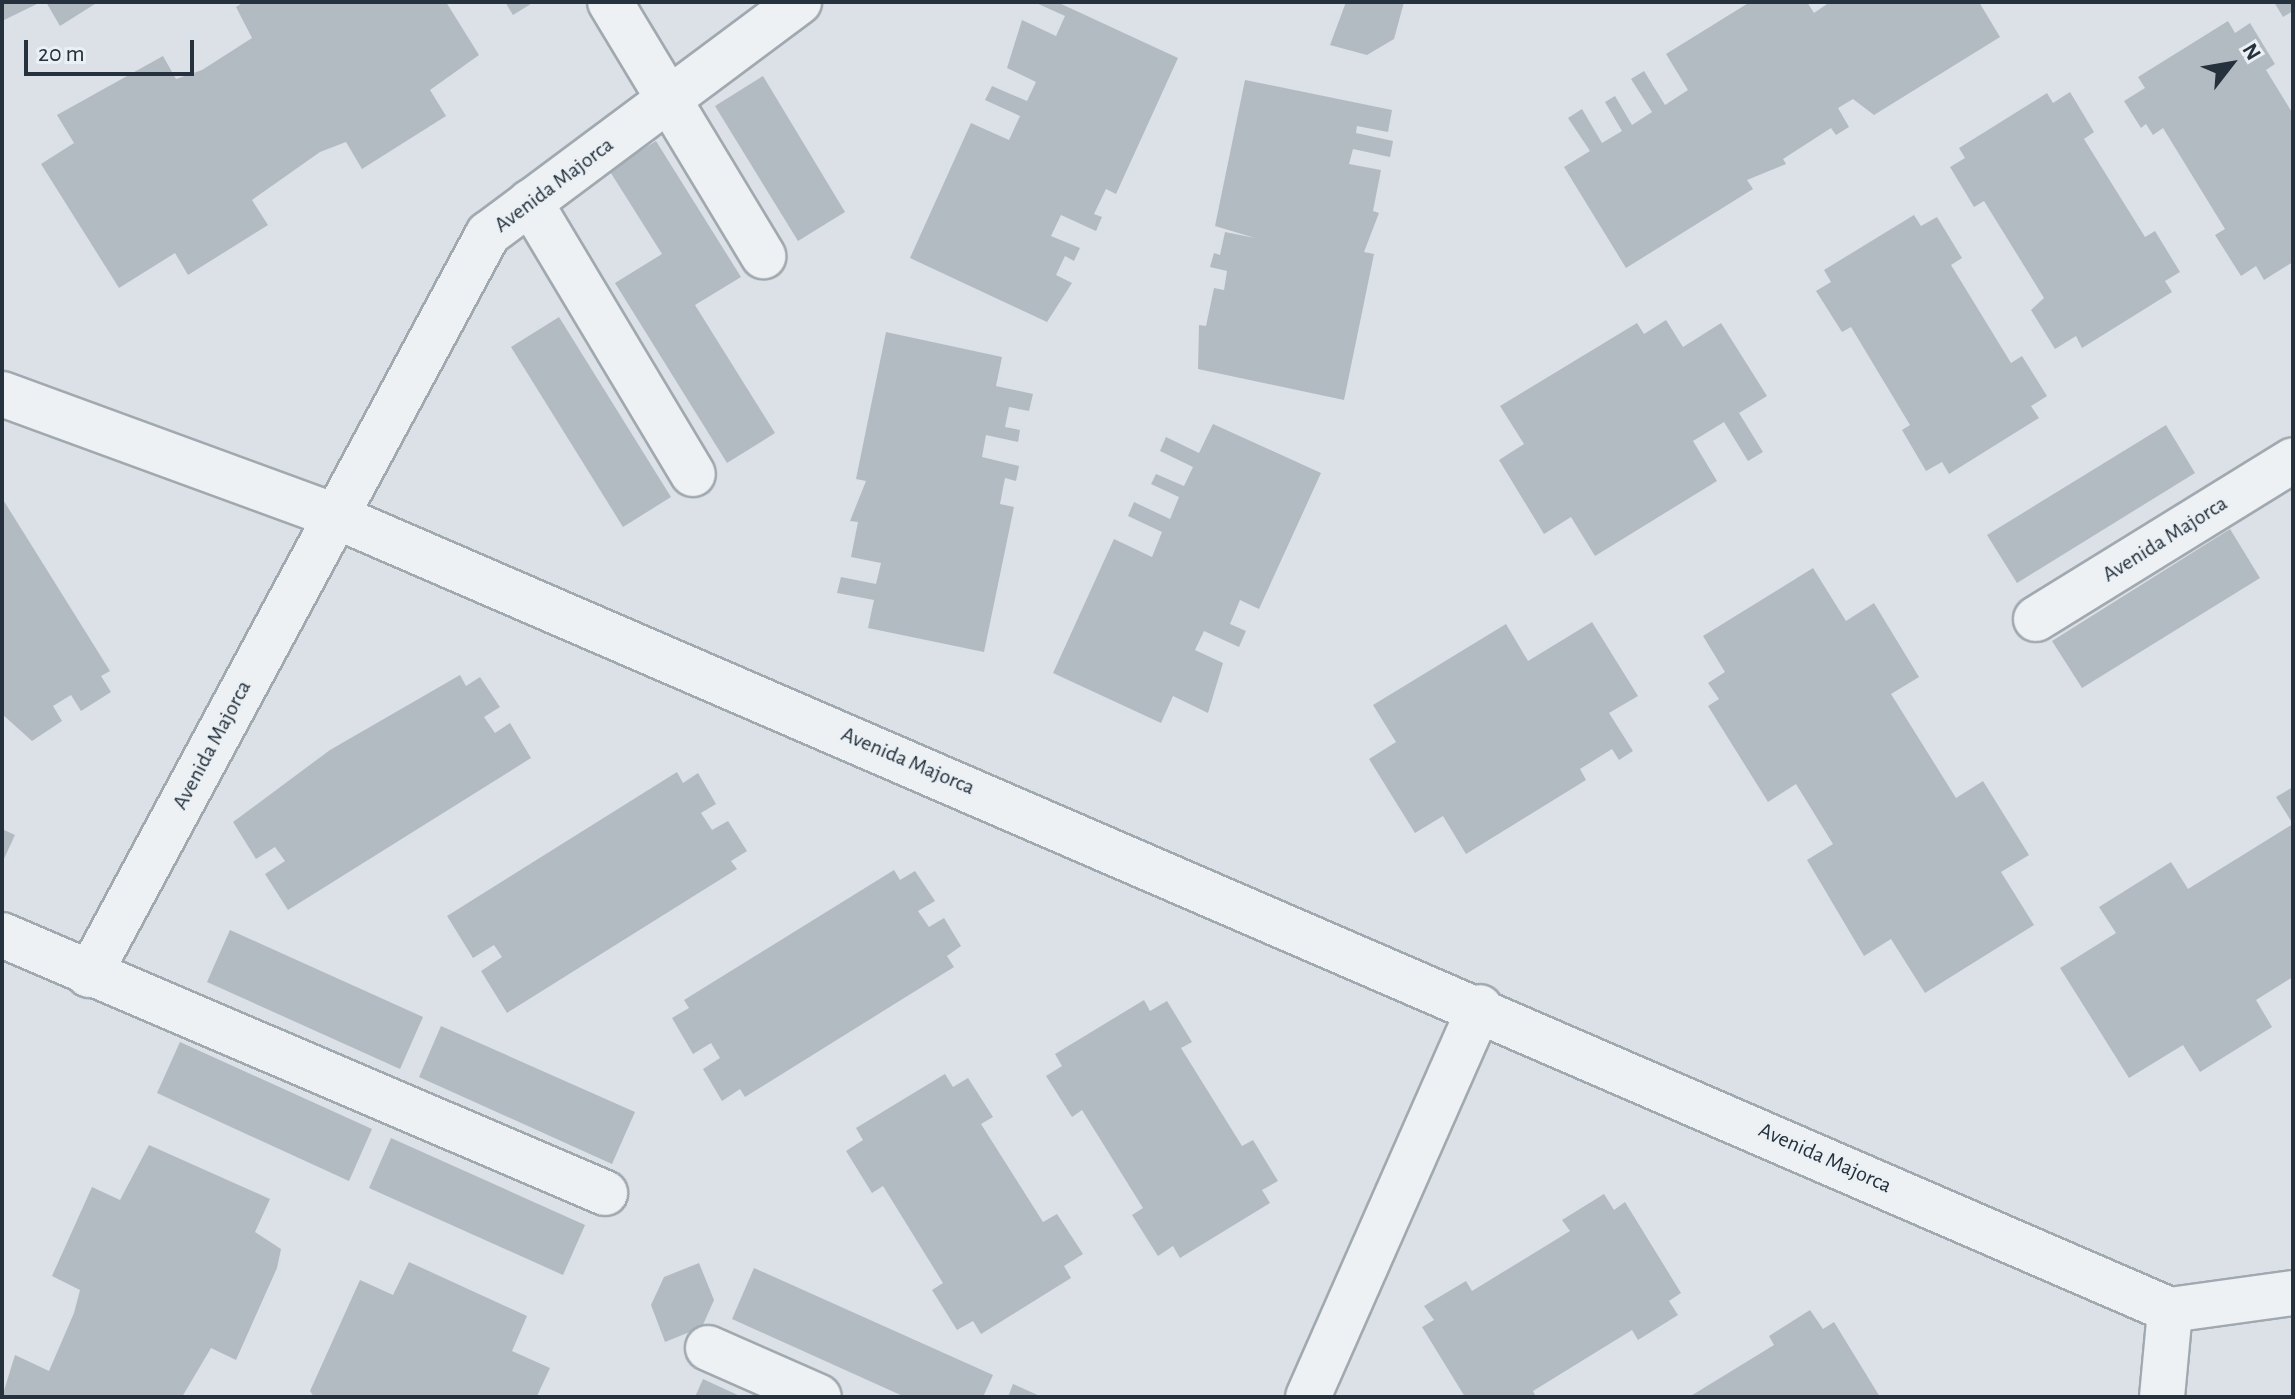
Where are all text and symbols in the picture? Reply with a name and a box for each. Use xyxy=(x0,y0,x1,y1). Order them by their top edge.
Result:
scale bar xyxy=(28,24,198,74)
north arrow xyxy=(2191,24,2271,104)
text: N xyxy=(2238,39,2265,64)
text: 20 m xyxy=(38,42,85,66)
street label: Avenida Majorca xyxy=(489,132,619,238)
street label: Avenida Majorca xyxy=(2098,490,2232,588)
street label: Avenida Majorca xyxy=(167,676,257,814)
street label: Avenida Majorca xyxy=(837,721,979,801)
street label: Avenida Majorca xyxy=(1755,1117,1895,1199)

